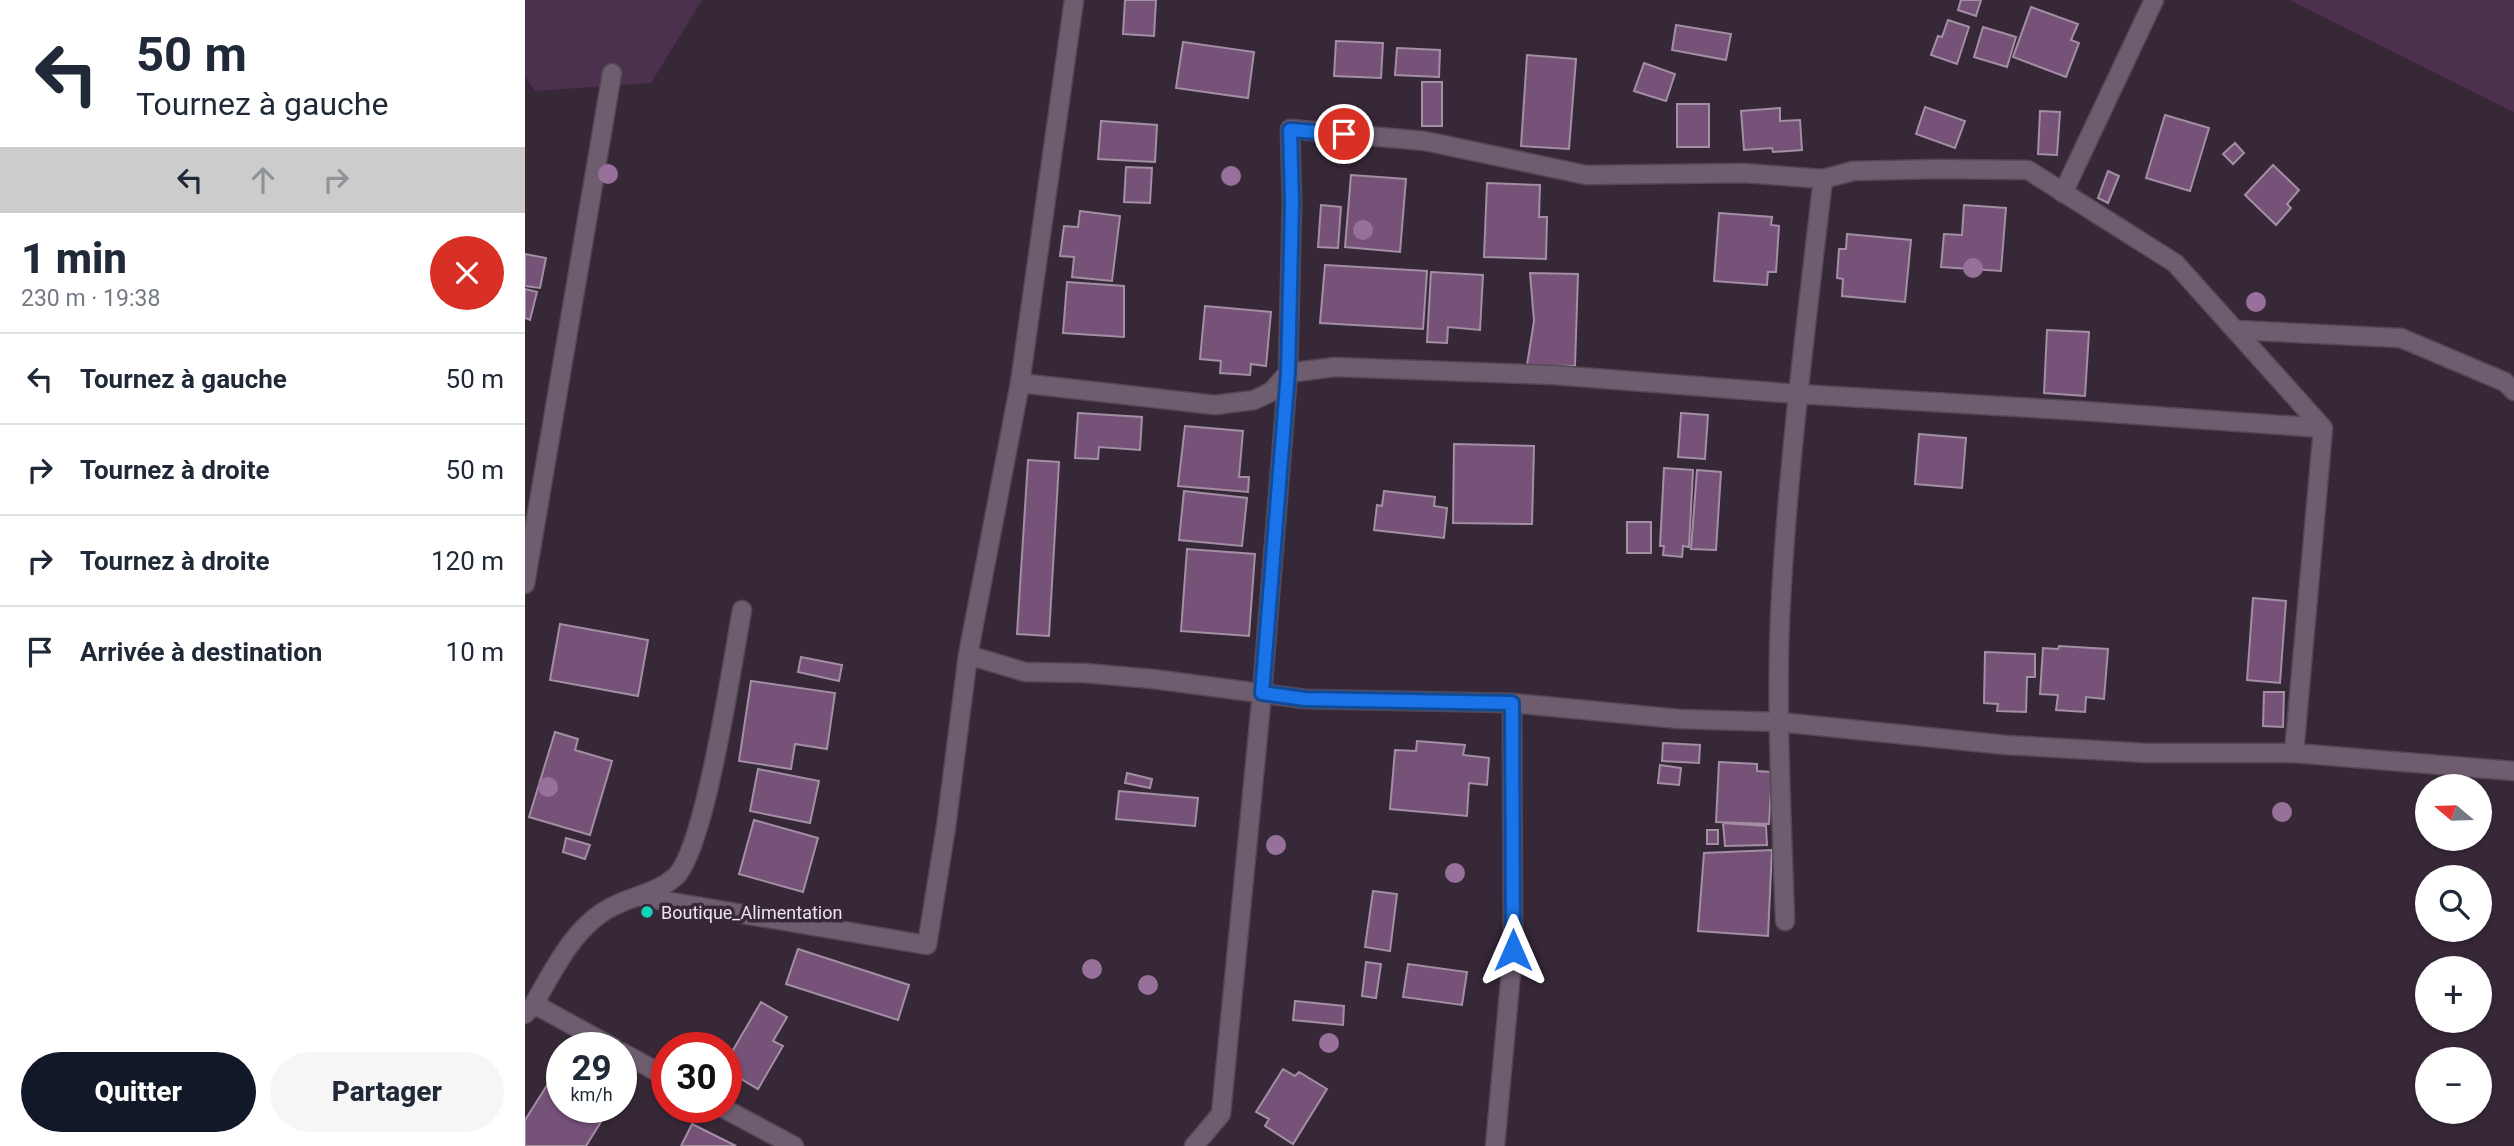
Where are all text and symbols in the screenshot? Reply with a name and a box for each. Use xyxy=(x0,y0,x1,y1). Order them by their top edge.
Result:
text: 50 m xyxy=(136,26,247,83)
icon: left xyxy=(21,28,112,119)
text: Tournez à gauche xyxy=(136,85,388,123)
pin xyxy=(1314,104,1374,164)
icon: arrive xyxy=(1325,115,1363,153)
icon: left xyxy=(171,161,209,199)
icon: ahead xyxy=(244,161,282,199)
icon: right xyxy=(317,161,355,199)
text: 1 min xyxy=(21,234,127,283)
button: close xyxy=(430,236,504,310)
text: 230 m · 19:38 xyxy=(21,285,160,312)
icon: left xyxy=(21,360,59,398)
text: Tournez à gauche xyxy=(80,364,287,394)
text: 50 m xyxy=(446,364,504,394)
icon: right xyxy=(21,451,59,489)
text: Tournez à droite xyxy=(80,455,270,485)
text: 50 m xyxy=(446,455,504,485)
icon: right xyxy=(21,542,59,580)
text: Tournez à droite xyxy=(80,546,270,576)
text: 120 m xyxy=(431,546,504,576)
icon: arrive xyxy=(21,633,59,671)
text: Arrivée à destination xyxy=(80,637,322,667)
text: 10 m xyxy=(446,637,504,667)
north arrow xyxy=(2415,774,2492,850)
map controls xyxy=(2415,774,2492,1124)
button: search xyxy=(2415,865,2492,942)
place label: Boutique_Alimentation xyxy=(661,902,842,923)
marker: Boutique_Alimentation xyxy=(639,904,655,920)
position arrow xyxy=(1476,913,1550,987)
button: + xyxy=(2415,956,2492,1033)
speed limit sign: 30 xyxy=(651,1032,742,1123)
button: − xyxy=(2415,1047,2492,1124)
text: 29 xyxy=(571,1048,612,1089)
button: Quitter xyxy=(21,1052,256,1132)
button: Partager xyxy=(270,1052,504,1132)
text: km/h xyxy=(570,1084,613,1105)

